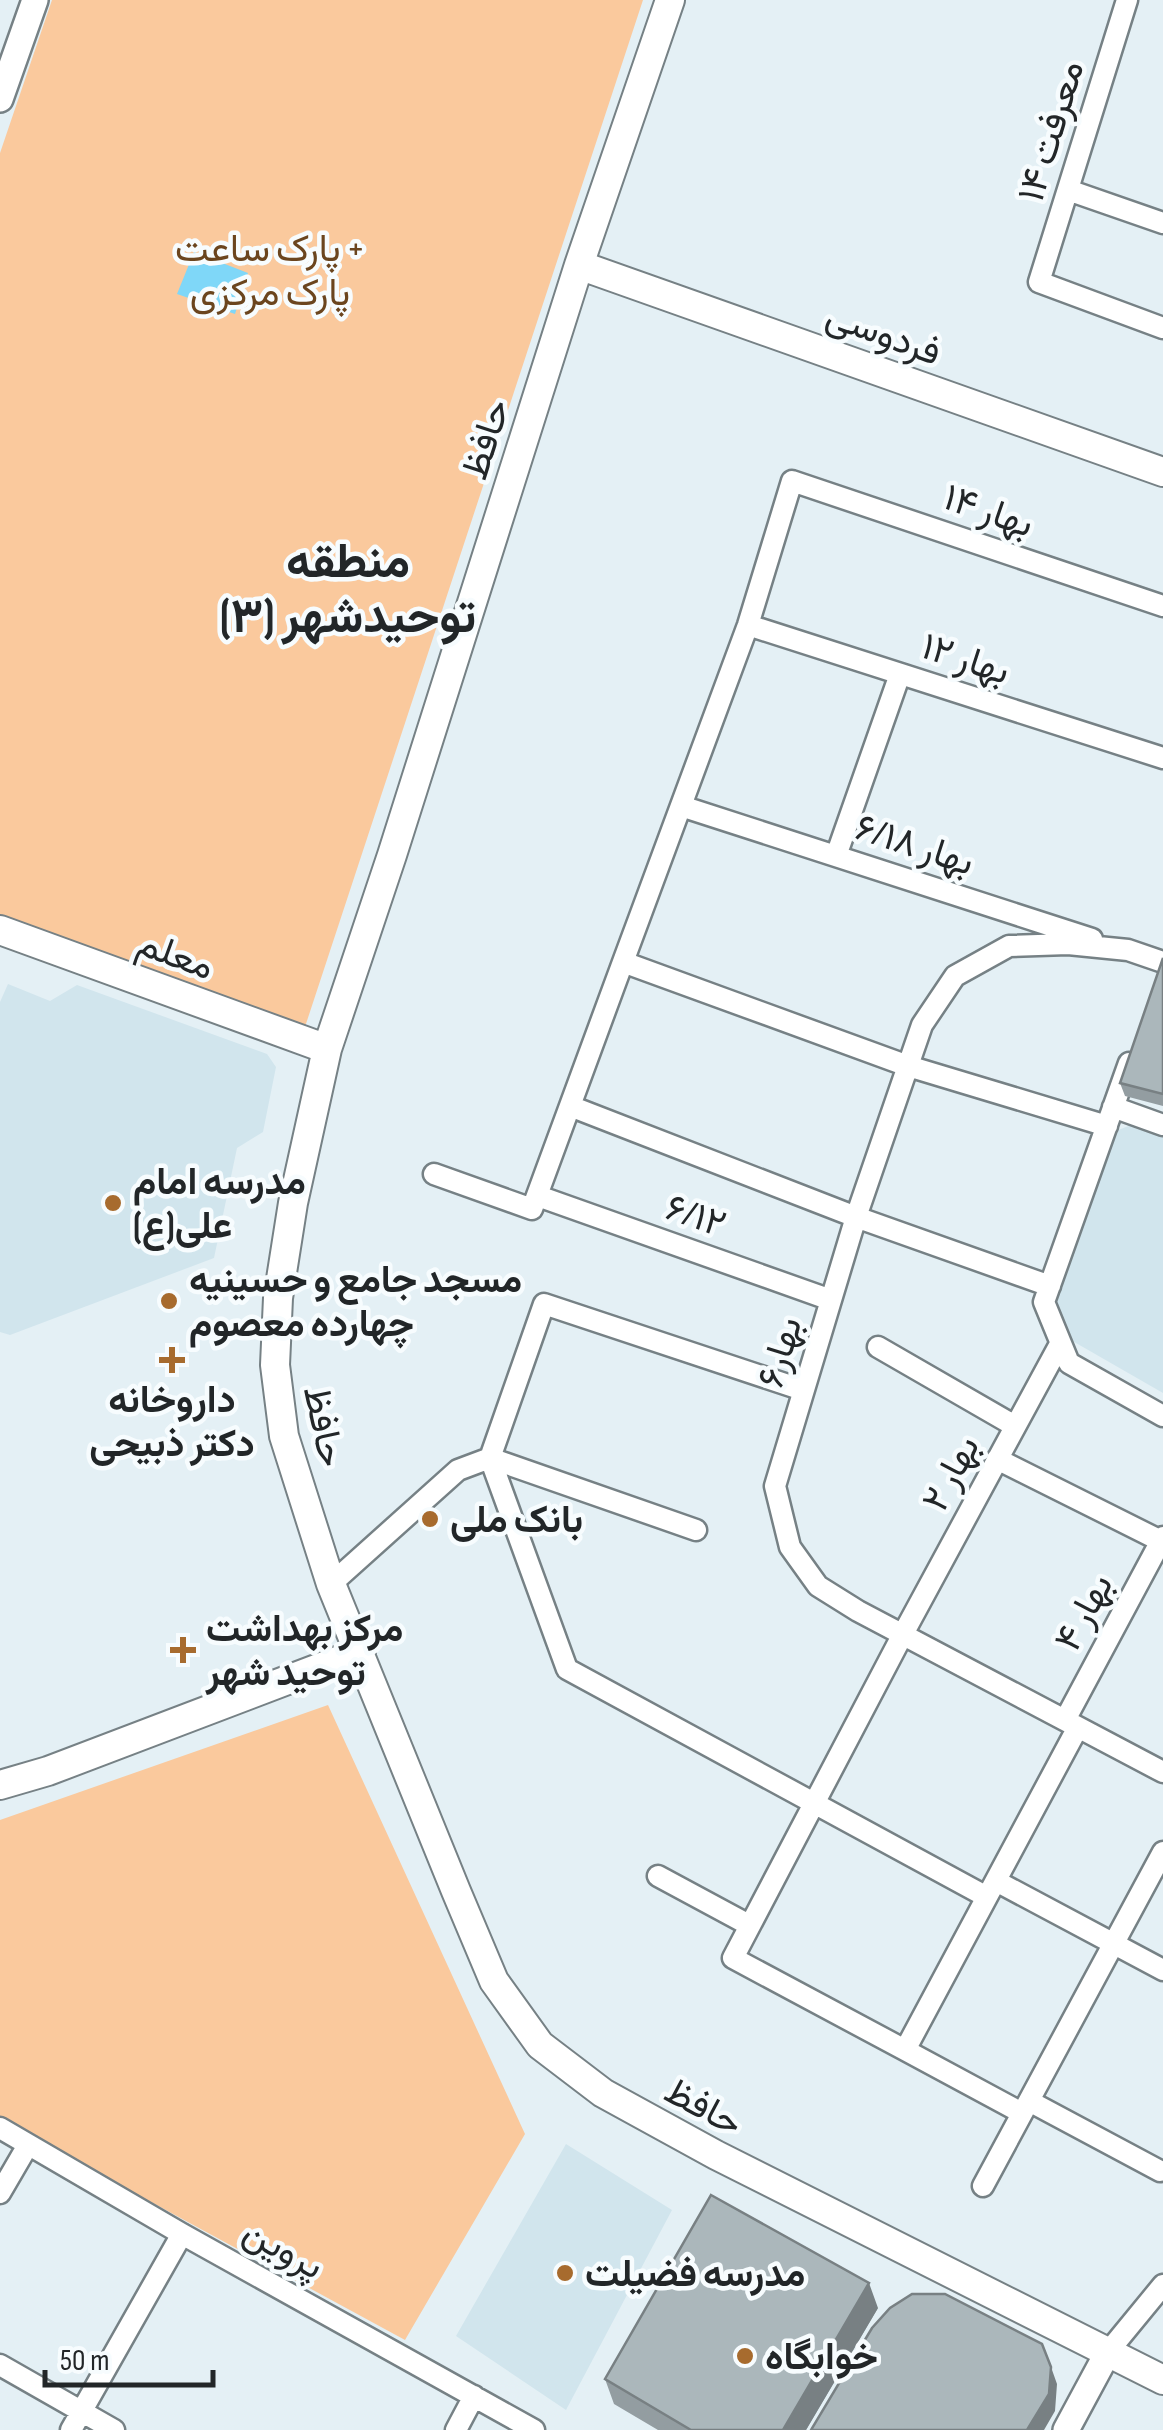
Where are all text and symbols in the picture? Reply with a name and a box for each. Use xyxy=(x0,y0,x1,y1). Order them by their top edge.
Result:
street label: معرفت ۱۴ xyxy=(1009,55,1094,208)
park label: پارک ساعت + پارک مرکزی xyxy=(175,227,365,318)
street label: فردوسی xyxy=(820,293,947,376)
street label: حافظ xyxy=(452,394,520,485)
street label: بهار ۱۴ xyxy=(938,475,1039,548)
district label: منطقه توحیدشهر (۳) xyxy=(220,534,476,646)
street label: بهار ۱۲ xyxy=(916,624,1015,695)
street label: بهار ۶/۱۸ xyxy=(850,805,980,886)
street label: معلم xyxy=(131,921,220,991)
place label: مدرسه امام علی(ع) xyxy=(133,1160,306,1251)
street label: ۶/۱۲ xyxy=(660,1185,731,1248)
marker: مدرسه امام علی(ع) xyxy=(102,1192,124,1214)
place label: مسجد جامع و حسینیه چهارده معصوم xyxy=(189,1258,522,1349)
marker: مسجد جامع و حسینیه چهارده معصوم xyxy=(158,1290,180,1312)
street label: بهار۶ xyxy=(748,1312,812,1393)
marker: داروخانه دکتر ذبیحی xyxy=(161,1349,183,1371)
place label: داروخانه دکتر ذبیحی xyxy=(89,1378,255,1467)
street label: حافظ xyxy=(293,1382,354,1471)
street label: بهار ۲ xyxy=(913,1428,990,1519)
place label: بانک ملی xyxy=(450,1498,583,1543)
marker: بانک ملی xyxy=(419,1508,441,1530)
street label: بهار ۴ xyxy=(1045,1566,1123,1659)
place label: مرکز بهداشت توحید شهر xyxy=(205,1607,403,1696)
marker: مرکز بهداشت توحید شهر xyxy=(170,1637,196,1663)
street label: حافظ xyxy=(657,2068,750,2146)
street label: پروین xyxy=(234,2209,331,2291)
place label: مدرسه فضیلت xyxy=(585,2252,805,2297)
marker: مدرسه فضیلت xyxy=(554,2262,576,2284)
scale bar xyxy=(45,2325,212,2387)
place label: خوابگاه xyxy=(765,2335,878,2380)
text: 50 m xyxy=(60,2343,109,2379)
marker: خوابگاه xyxy=(734,2345,756,2367)

